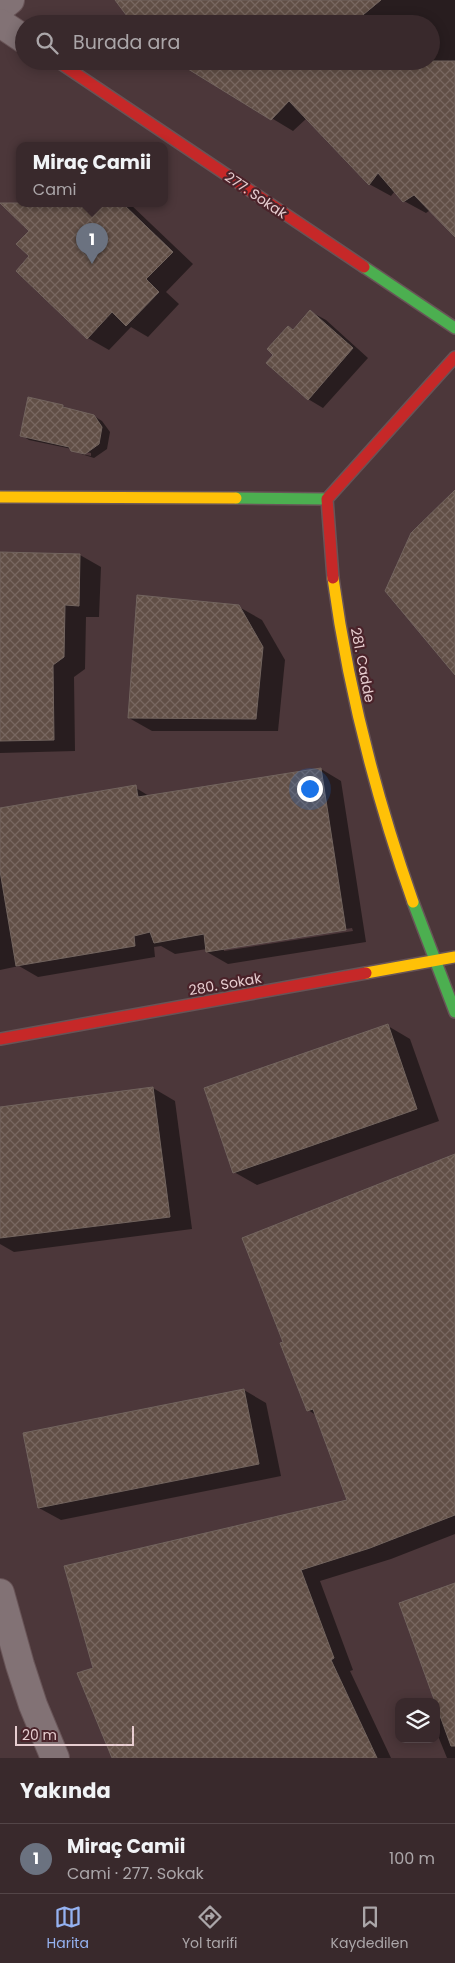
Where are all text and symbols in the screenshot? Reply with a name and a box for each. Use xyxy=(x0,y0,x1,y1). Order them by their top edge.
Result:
search box xyxy=(15,15,440,70)
icon: search xyxy=(33,29,61,57)
text: Burada ara xyxy=(73,29,180,56)
popup xyxy=(16,142,168,207)
text: Miraç Camii xyxy=(33,149,151,176)
street label: 277. Sokak xyxy=(221,167,292,224)
text: Cami xyxy=(33,178,76,201)
pin: 1 xyxy=(76,223,108,264)
street label: 281. Cadde xyxy=(346,626,380,704)
your location xyxy=(297,776,323,802)
street label: 280. Sokak xyxy=(187,968,264,1000)
map controls xyxy=(395,1698,440,1743)
button: layers xyxy=(395,1698,440,1743)
scale bar xyxy=(15,1723,134,1746)
text: 20 m xyxy=(22,1725,57,1745)
text: Yakında xyxy=(20,1776,111,1805)
text: Miraç Camii xyxy=(67,1833,185,1860)
text: 1 xyxy=(33,1847,39,1870)
text: 100 m xyxy=(389,1847,435,1870)
text: Cami · 277. Sokak xyxy=(67,1862,204,1885)
tab: Harita xyxy=(47,1903,89,1954)
tab: Yol tarifi xyxy=(182,1903,238,1954)
tab: Kaydedilen xyxy=(331,1903,408,1954)

